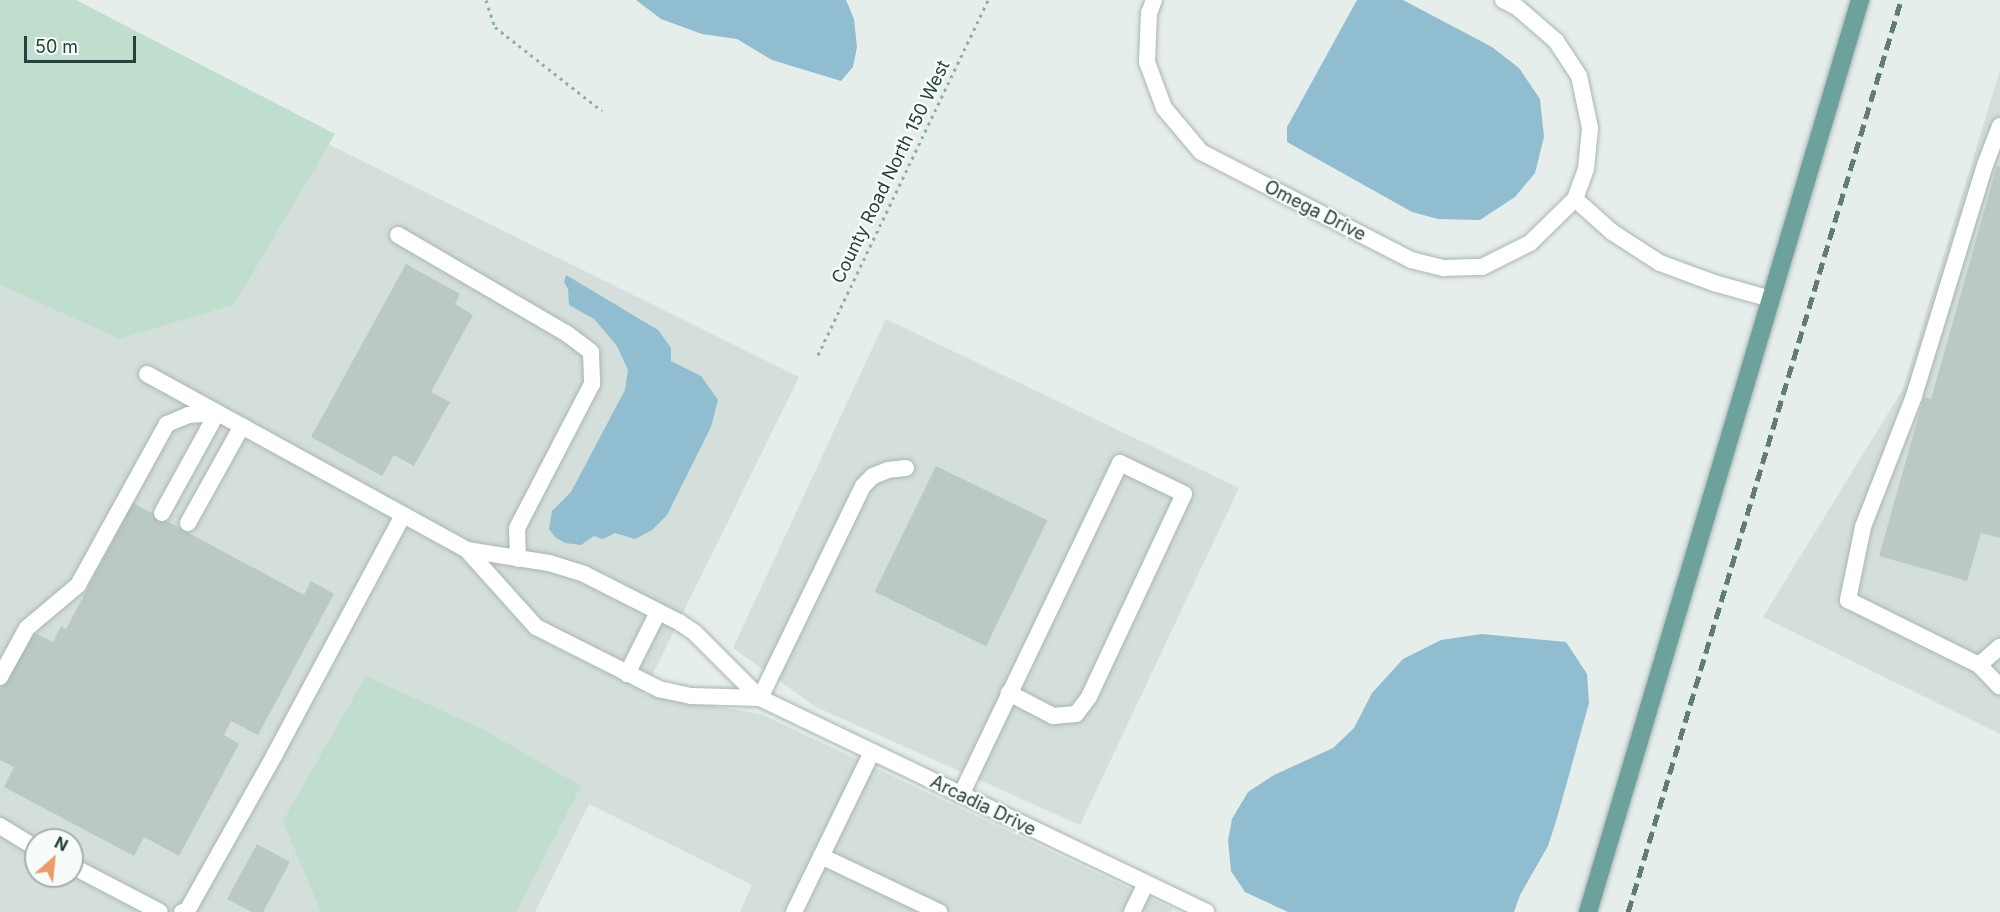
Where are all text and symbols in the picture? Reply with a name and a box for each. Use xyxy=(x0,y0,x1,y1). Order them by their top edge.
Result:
scale bar xyxy=(27,24,140,62)
text: 50 m xyxy=(35,36,78,57)
street label: County Road North 150 West xyxy=(827,57,955,287)
street label: Omega Drive xyxy=(1261,176,1369,246)
street label: Arcadia Drive xyxy=(927,771,1039,841)
north arrow xyxy=(24,828,84,888)
text: N xyxy=(51,832,71,855)

